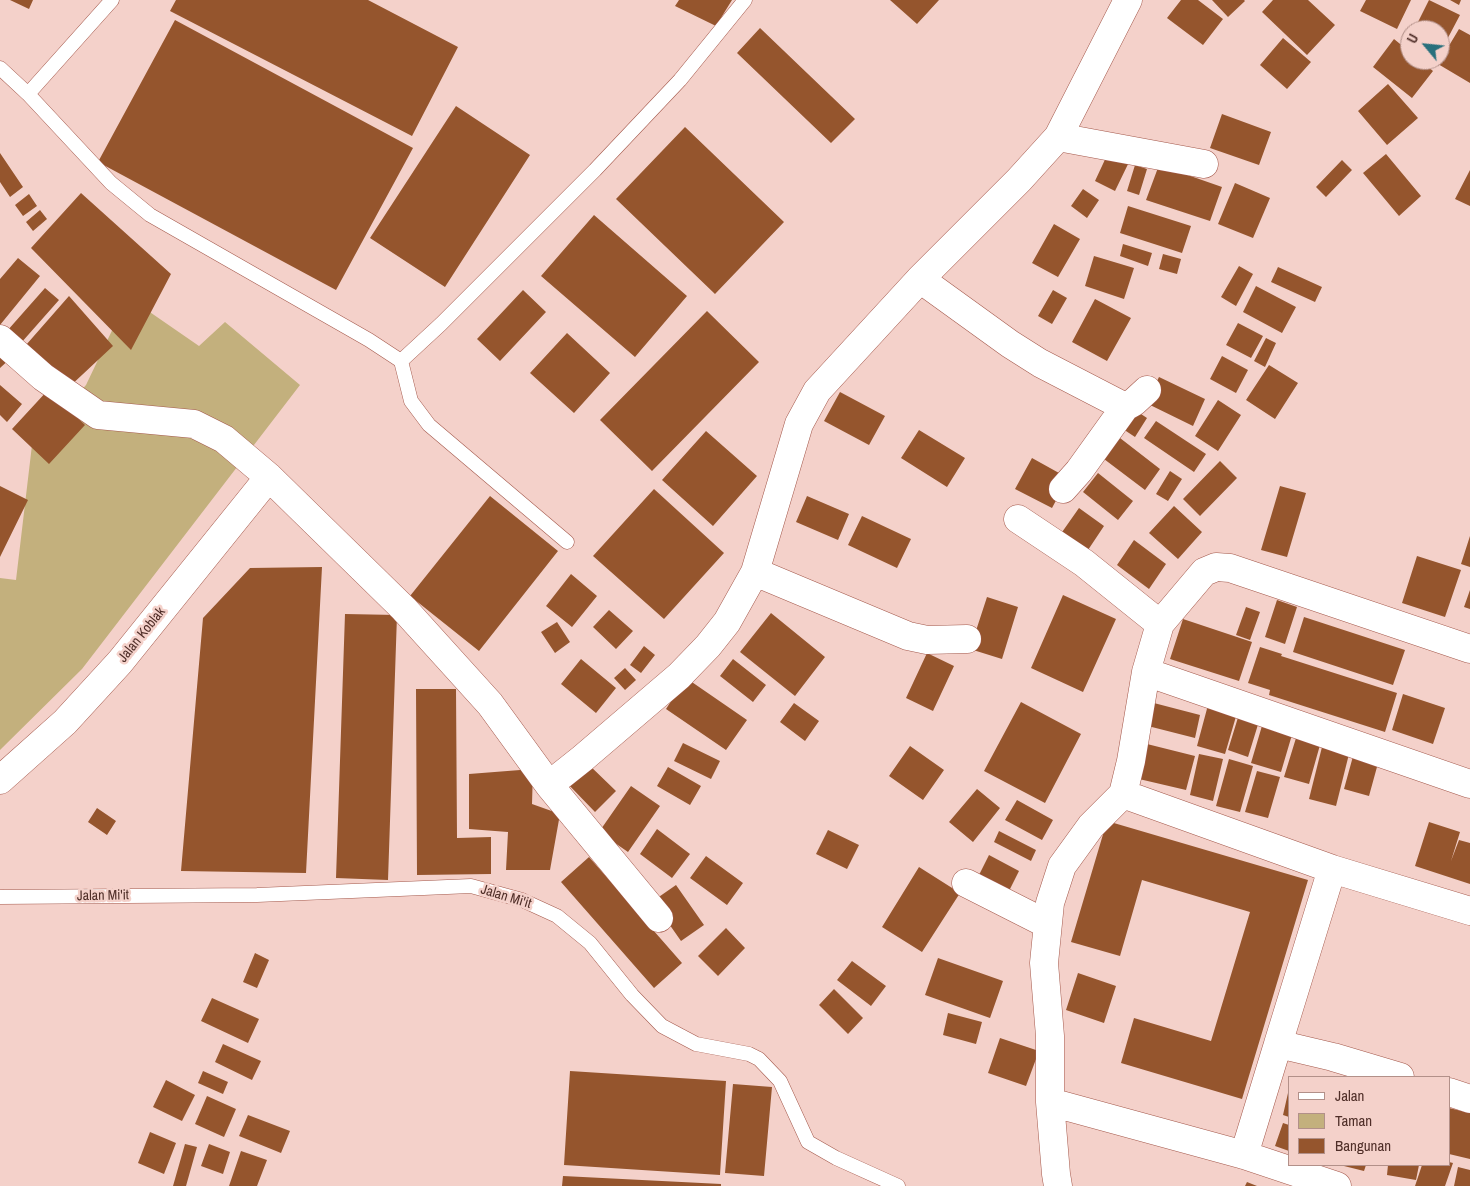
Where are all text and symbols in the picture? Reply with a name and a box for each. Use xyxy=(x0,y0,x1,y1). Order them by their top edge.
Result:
north arrow xyxy=(1400,20,1450,70)
text: U xyxy=(1403,31,1423,46)
street label: Jalan Koblak xyxy=(115,604,169,666)
street label: Jalan Mi'it xyxy=(479,881,533,913)
street label: Jalan Mi'it xyxy=(77,887,129,905)
legend xyxy=(1288,1076,1450,1166)
text: Jalan xyxy=(1335,1085,1364,1106)
text: Taman xyxy=(1335,1110,1372,1131)
text: Bangunan xyxy=(1335,1135,1391,1156)

